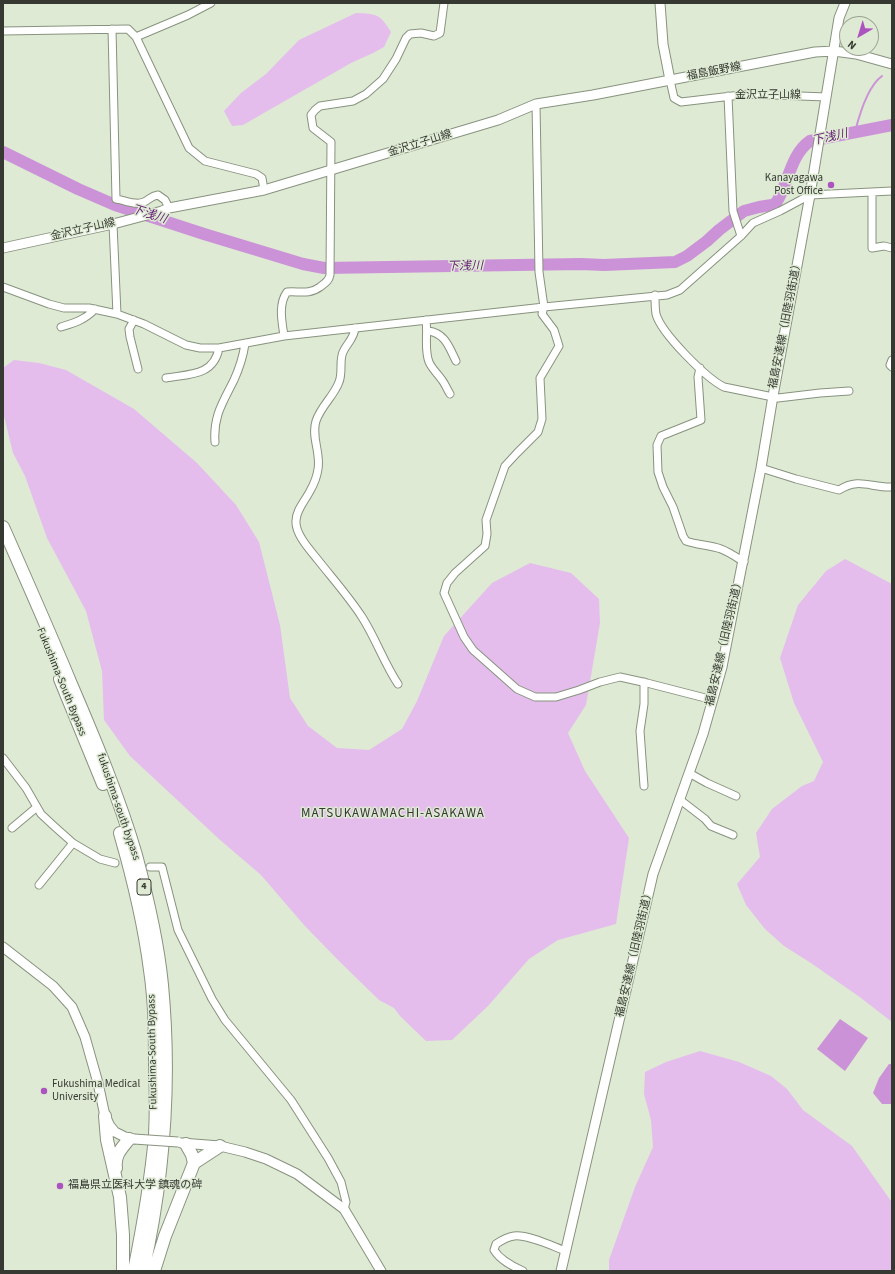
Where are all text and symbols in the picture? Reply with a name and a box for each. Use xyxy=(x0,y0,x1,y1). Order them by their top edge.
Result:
north arrow xyxy=(839,16,879,56)
text: N xyxy=(844,37,859,53)
street label: 福島飯野線 xyxy=(686,60,742,84)
street label: 金沢立子山線 xyxy=(735,89,801,103)
water label: 下浅川 xyxy=(811,127,849,149)
street label: 金沢立子山線 xyxy=(387,128,453,160)
place label: Kanayagawa Post Office xyxy=(765,172,823,198)
marker: Kanayagawa Post Office xyxy=(826,180,836,190)
water label: 下浅川 xyxy=(130,203,168,227)
street label: 金沢立子山線 xyxy=(49,216,117,244)
street label: 福島安達線（旧陸羽街道） xyxy=(767,258,805,390)
water label: 下浅川 xyxy=(447,259,483,275)
street label: 福島安達線（旧陸羽街道） xyxy=(704,576,746,708)
street label: Fukushima-South Bypass xyxy=(33,626,89,738)
street label: fukushima-south bypass xyxy=(93,752,143,862)
district label: MATSUKAWAMACHI-ASAKAWA xyxy=(301,806,485,822)
road number: 4 xyxy=(137,879,151,895)
street label: 福島安達線（旧陸羽街道） xyxy=(614,887,656,1019)
street label: Fukushima-South Bypass xyxy=(145,994,161,1110)
place label: Fukushima Medical University xyxy=(52,1078,140,1104)
marker: Fukushima Medical University xyxy=(39,1086,49,1096)
place label: 福島県立医科大学 鎮魂の碑 xyxy=(68,1179,202,1193)
marker: 福島県立医科大学 鎮魂の碑 xyxy=(55,1181,65,1191)

